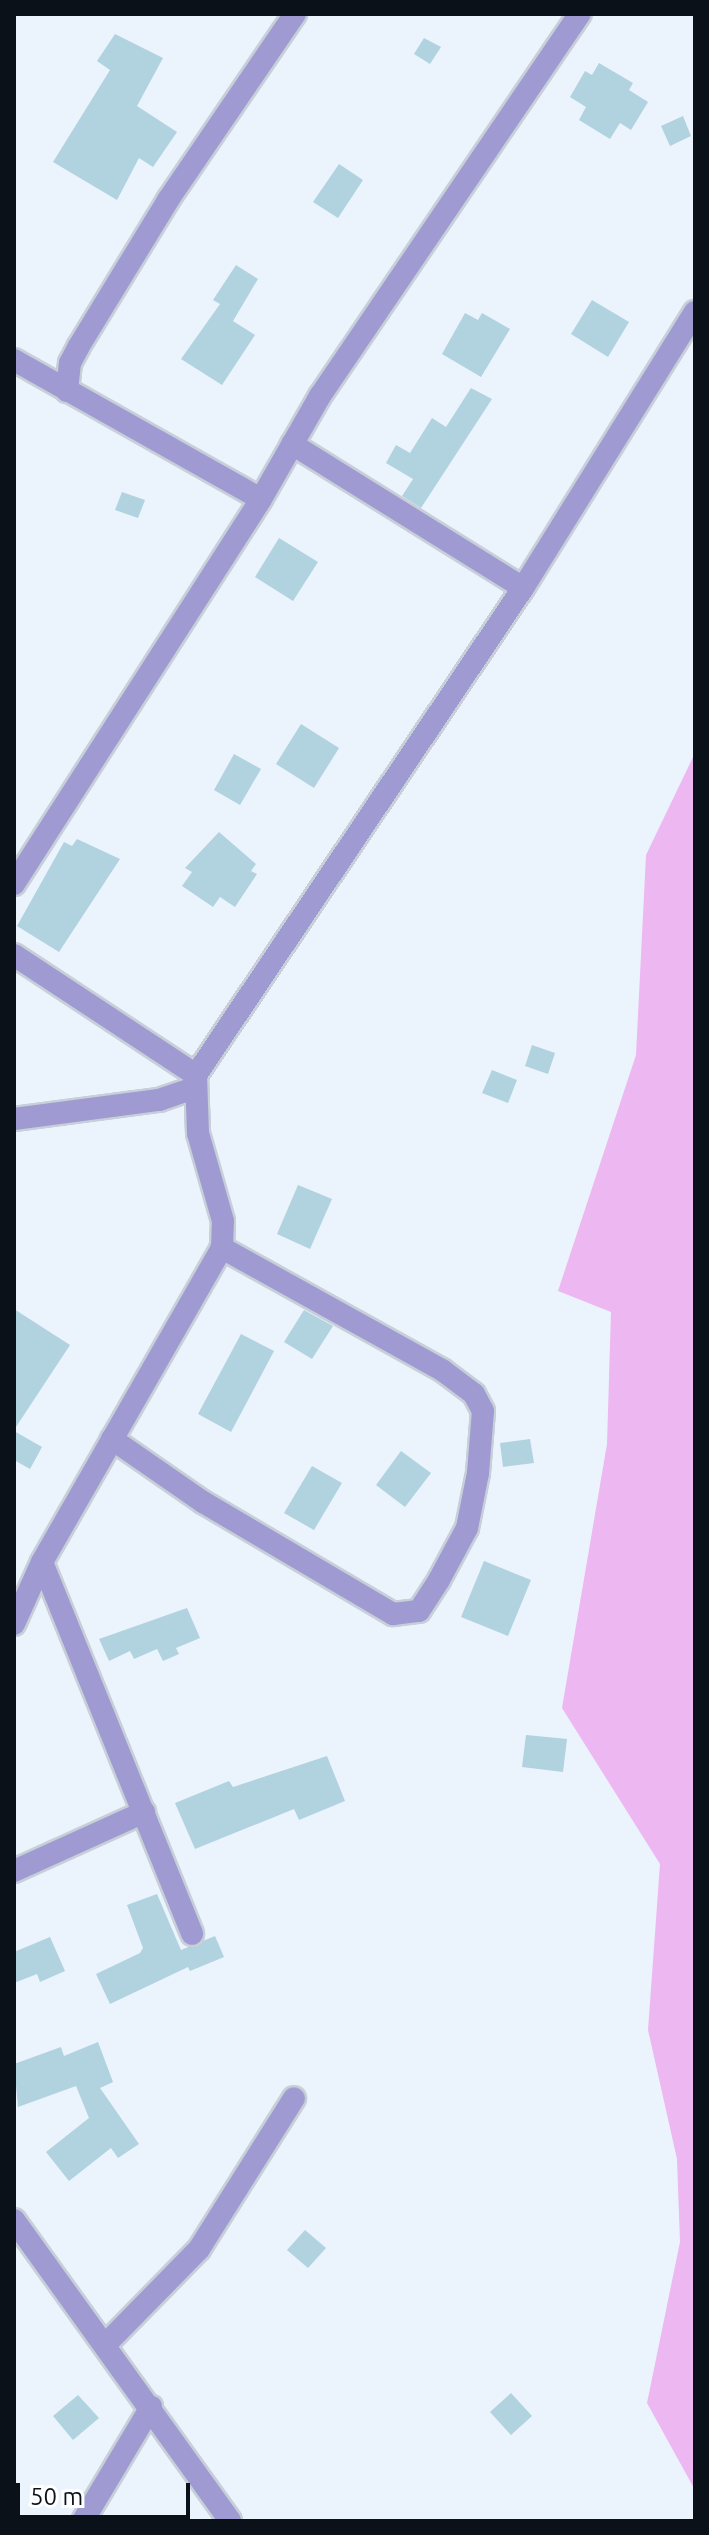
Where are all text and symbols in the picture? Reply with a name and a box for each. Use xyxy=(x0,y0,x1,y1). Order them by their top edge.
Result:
scale bar xyxy=(20,2467,194,2517)
text: 50 m xyxy=(30,2483,83,2510)

